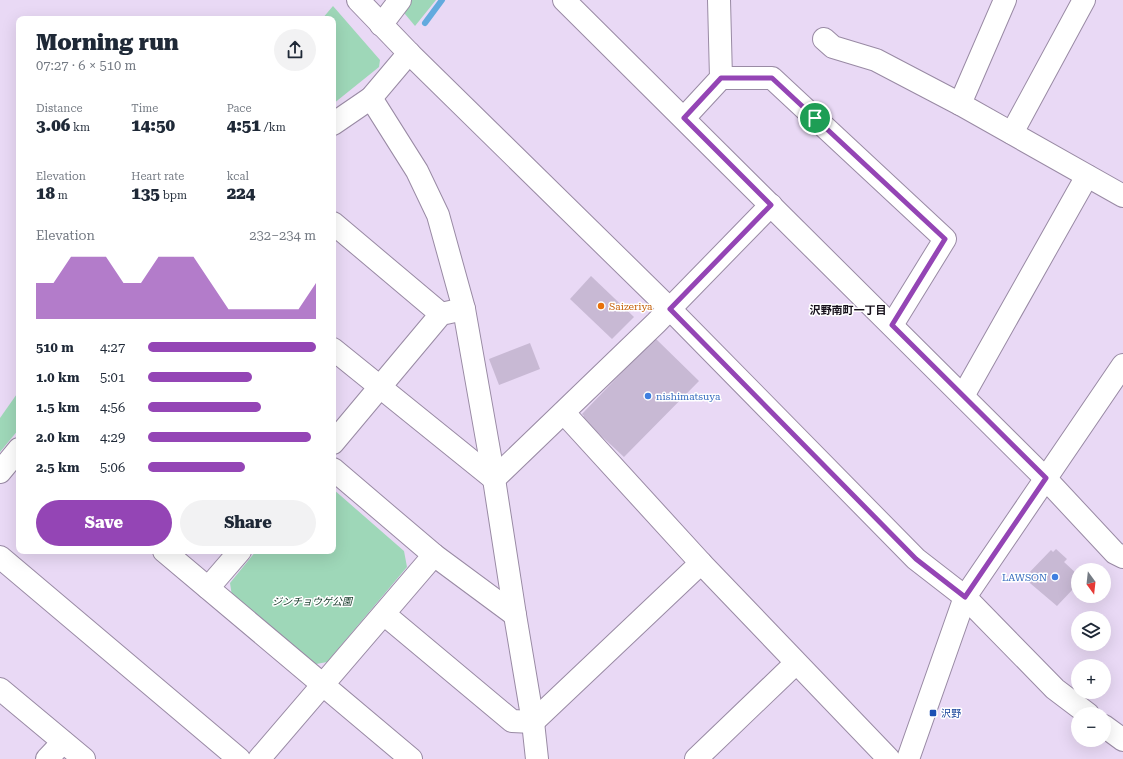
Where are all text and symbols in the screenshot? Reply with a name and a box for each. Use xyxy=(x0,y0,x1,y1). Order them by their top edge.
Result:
button: share xyxy=(274,29,316,71)
text: Morning run xyxy=(36,30,179,55)
text: 07:27 · 6 × 510 m xyxy=(36,58,136,73)
pin xyxy=(798,101,832,135)
text: Distance xyxy=(36,102,83,115)
text: Time xyxy=(131,102,158,115)
text: Pace xyxy=(227,102,251,115)
icon: arrive xyxy=(804,107,826,129)
text: 3.06 xyxy=(36,115,70,135)
text: 14:50 xyxy=(131,115,175,135)
text: 4:51 xyxy=(227,115,261,135)
text: km xyxy=(70,121,90,134)
text: /km xyxy=(261,121,286,134)
text: Elevation xyxy=(36,170,86,183)
text: Heart rate xyxy=(131,170,184,183)
text: kcal xyxy=(227,170,249,183)
text: 18 xyxy=(36,183,55,203)
text: 135 xyxy=(131,183,160,203)
text: 224 xyxy=(227,183,255,203)
text: m xyxy=(55,189,68,202)
text: bpm xyxy=(160,189,187,202)
text: Elevation xyxy=(36,228,95,243)
text: 232–234 m xyxy=(249,228,316,243)
marker: Saizeriya xyxy=(596,301,606,311)
place label: Saizeriya xyxy=(609,301,653,312)
district label: 沢野南町一丁目 xyxy=(810,304,887,317)
text: 510 m xyxy=(36,340,74,355)
text: 4:27 xyxy=(100,340,125,355)
text: 1.0 km xyxy=(36,370,79,385)
text: 5:01 xyxy=(100,370,125,385)
marker: nishimatsuya xyxy=(643,391,653,401)
place label: nishimatsuya xyxy=(656,391,721,402)
text: 1.5 km xyxy=(36,400,79,415)
text: 4:56 xyxy=(100,400,125,415)
text: 2.0 km xyxy=(36,430,79,445)
text: 4:29 xyxy=(100,430,125,445)
text: 2.5 km xyxy=(36,460,79,475)
text: 5:06 xyxy=(100,460,125,475)
button: Save xyxy=(36,500,172,546)
button: Share xyxy=(180,500,316,546)
north arrow xyxy=(1071,563,1111,603)
map controls xyxy=(1071,563,1111,747)
place label: LAWSON xyxy=(1002,572,1047,583)
marker: LAWSON xyxy=(1050,572,1060,582)
park label: ジンチョウゲ公園 xyxy=(272,596,354,607)
button: layers xyxy=(1071,611,1111,651)
button: + xyxy=(1071,659,1111,699)
button: − xyxy=(1071,707,1111,747)
marker: 沢野 xyxy=(928,708,938,718)
place label: 沢野 xyxy=(941,708,961,719)

